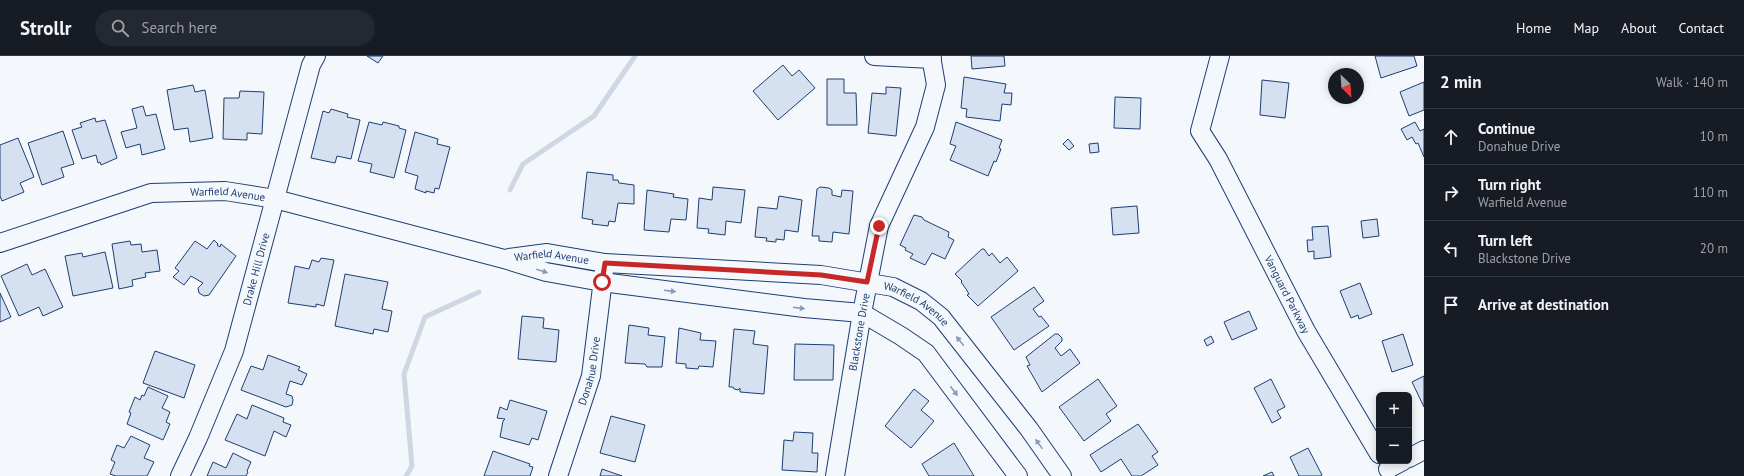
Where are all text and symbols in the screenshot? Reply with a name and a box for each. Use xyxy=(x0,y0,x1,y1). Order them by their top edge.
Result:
search box xyxy=(95,10,375,46)
text: Strollr xyxy=(20,16,71,40)
icon: search xyxy=(109,17,131,39)
text: Search here xyxy=(141,18,217,37)
text: Home xyxy=(1516,19,1551,37)
text: Map xyxy=(1573,19,1599,37)
text: About xyxy=(1621,19,1657,37)
text: Contact xyxy=(1679,19,1724,37)
north arrow xyxy=(1328,68,1364,104)
text: 2 min xyxy=(1440,71,1481,93)
text: Walk · 140 m xyxy=(1656,74,1728,91)
text: Continue xyxy=(1478,119,1535,138)
icon: ahead xyxy=(1440,126,1462,148)
text: 10 m xyxy=(1700,128,1728,145)
text: Donahue Drive xyxy=(1478,138,1560,155)
text: Turn right xyxy=(1478,175,1541,194)
icon: right xyxy=(1440,182,1462,204)
street label: Warfield Avenue xyxy=(190,184,267,204)
text: 110 m xyxy=(1693,184,1728,201)
text: Warfield Avenue xyxy=(1478,194,1567,211)
route end xyxy=(870,217,888,235)
street label: Drake Hill Drive xyxy=(240,231,273,307)
text: Turn left xyxy=(1478,231,1532,250)
icon: left xyxy=(1440,238,1462,260)
text: 20 m xyxy=(1700,240,1728,257)
street label: Warfield Avenue xyxy=(513,246,590,267)
text: Blackstone Drive xyxy=(1478,250,1571,267)
street label: Vanguard Parkway xyxy=(1261,252,1314,337)
one-way arrow xyxy=(536,268,548,274)
route start xyxy=(593,273,611,291)
street label: Warfield Avenue xyxy=(883,279,953,329)
one-way arrow xyxy=(664,288,676,294)
street label: Blackstone Drive xyxy=(846,291,873,372)
icon: arrive xyxy=(1440,294,1462,316)
text: Arrive at destination xyxy=(1478,295,1609,314)
one-way arrow xyxy=(793,304,805,311)
street label: Donahue Drive xyxy=(575,335,603,407)
one-way arrow xyxy=(956,335,965,346)
one-way arrow xyxy=(950,385,959,396)
map controls xyxy=(1376,392,1412,464)
button: + xyxy=(1376,392,1412,428)
button: − xyxy=(1376,428,1412,464)
one-way arrow xyxy=(1035,439,1043,449)

